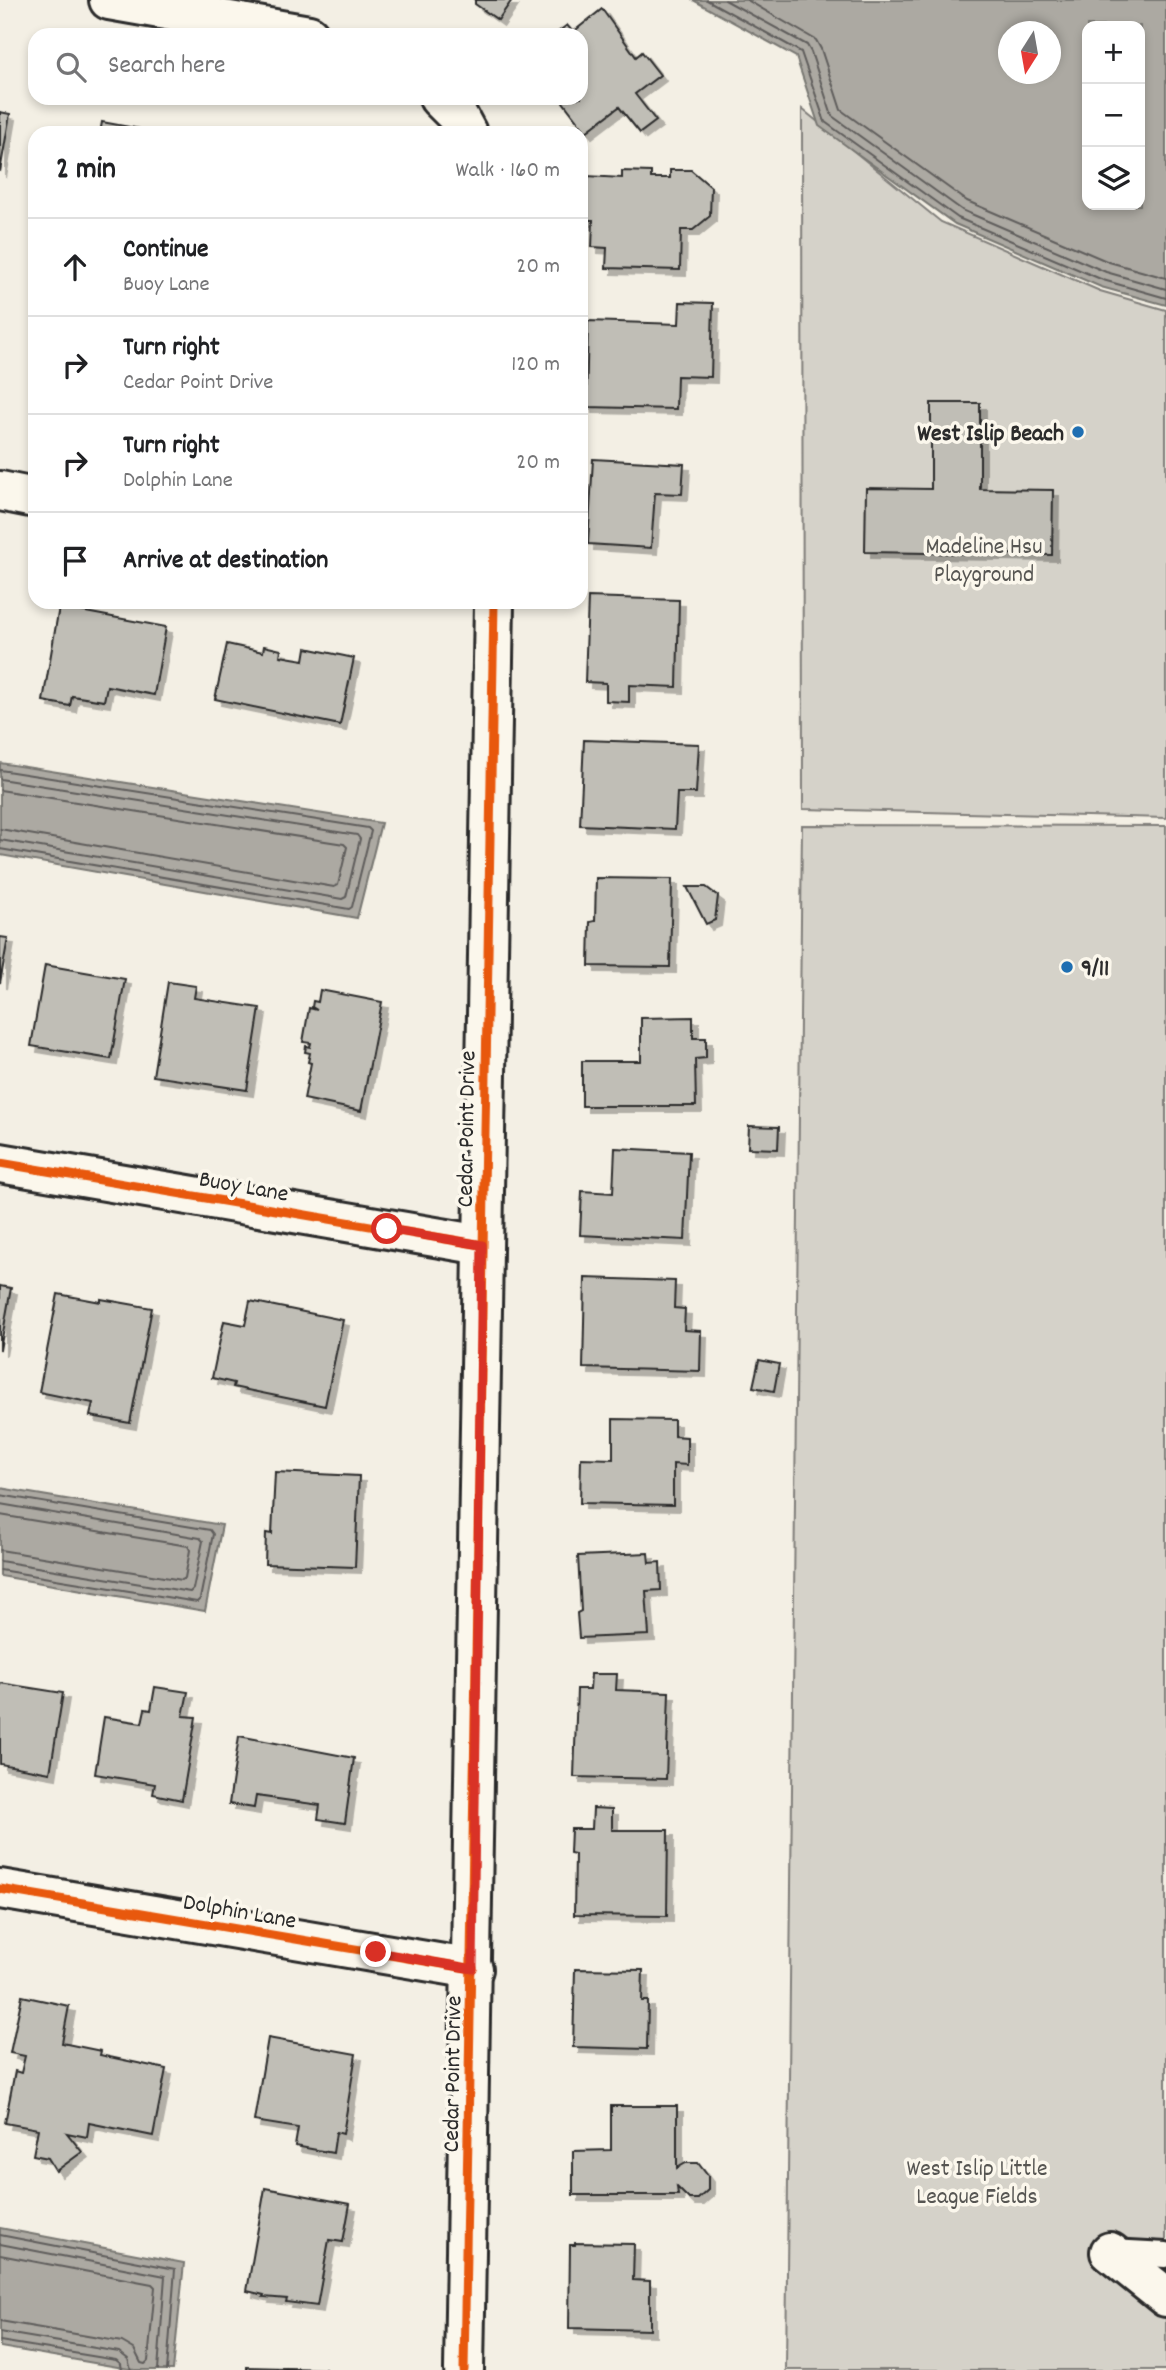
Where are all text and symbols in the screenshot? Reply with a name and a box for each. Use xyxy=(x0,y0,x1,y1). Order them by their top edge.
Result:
north arrow xyxy=(998,21,1061,84)
map controls xyxy=(1082,21,1145,210)
button: + xyxy=(1082,21,1145,84)
search box xyxy=(28,28,588,105)
icon: search xyxy=(52,48,90,86)
text: Search here xyxy=(108,48,226,85)
button: − xyxy=(1082,84,1145,147)
button: layers xyxy=(1082,147,1145,210)
text: 2 min xyxy=(56,150,116,193)
text: Walk · 160 m xyxy=(455,155,560,188)
text: Continue xyxy=(123,232,208,269)
icon: ahead xyxy=(56,248,94,286)
text: 20 m xyxy=(516,251,560,284)
text: Buoy Lane xyxy=(123,269,210,302)
text: Turn right xyxy=(123,330,220,367)
icon: right xyxy=(56,346,94,384)
text: 120 m xyxy=(511,349,560,382)
text: Cedar Point Drive xyxy=(123,367,273,400)
place label: West Islip Beach xyxy=(917,418,1064,452)
marker: West Islip Beach xyxy=(1070,424,1086,440)
text: Turn right xyxy=(123,428,220,465)
icon: right xyxy=(56,444,94,482)
text: 20 m xyxy=(516,447,560,480)
text: Dolphin Lane xyxy=(123,465,233,498)
park label: Madeline Hsu Playground xyxy=(925,531,1043,593)
icon: arrive xyxy=(56,542,94,580)
text: Arrive at destination xyxy=(123,543,328,580)
place label: 9/11 xyxy=(1081,953,1109,987)
marker: 9/11 xyxy=(1059,959,1075,975)
street label: Cedar Point Drive xyxy=(450,1050,486,1208)
street label: Buoy Lane xyxy=(196,1163,291,1213)
route start xyxy=(371,1213,402,1244)
street label: Dolphin Lane xyxy=(180,1886,299,1940)
route end xyxy=(360,1936,391,1967)
street label: Cedar Point Drive xyxy=(436,1995,472,2153)
park label: West Islip Little League Fields xyxy=(906,2153,1048,2215)

